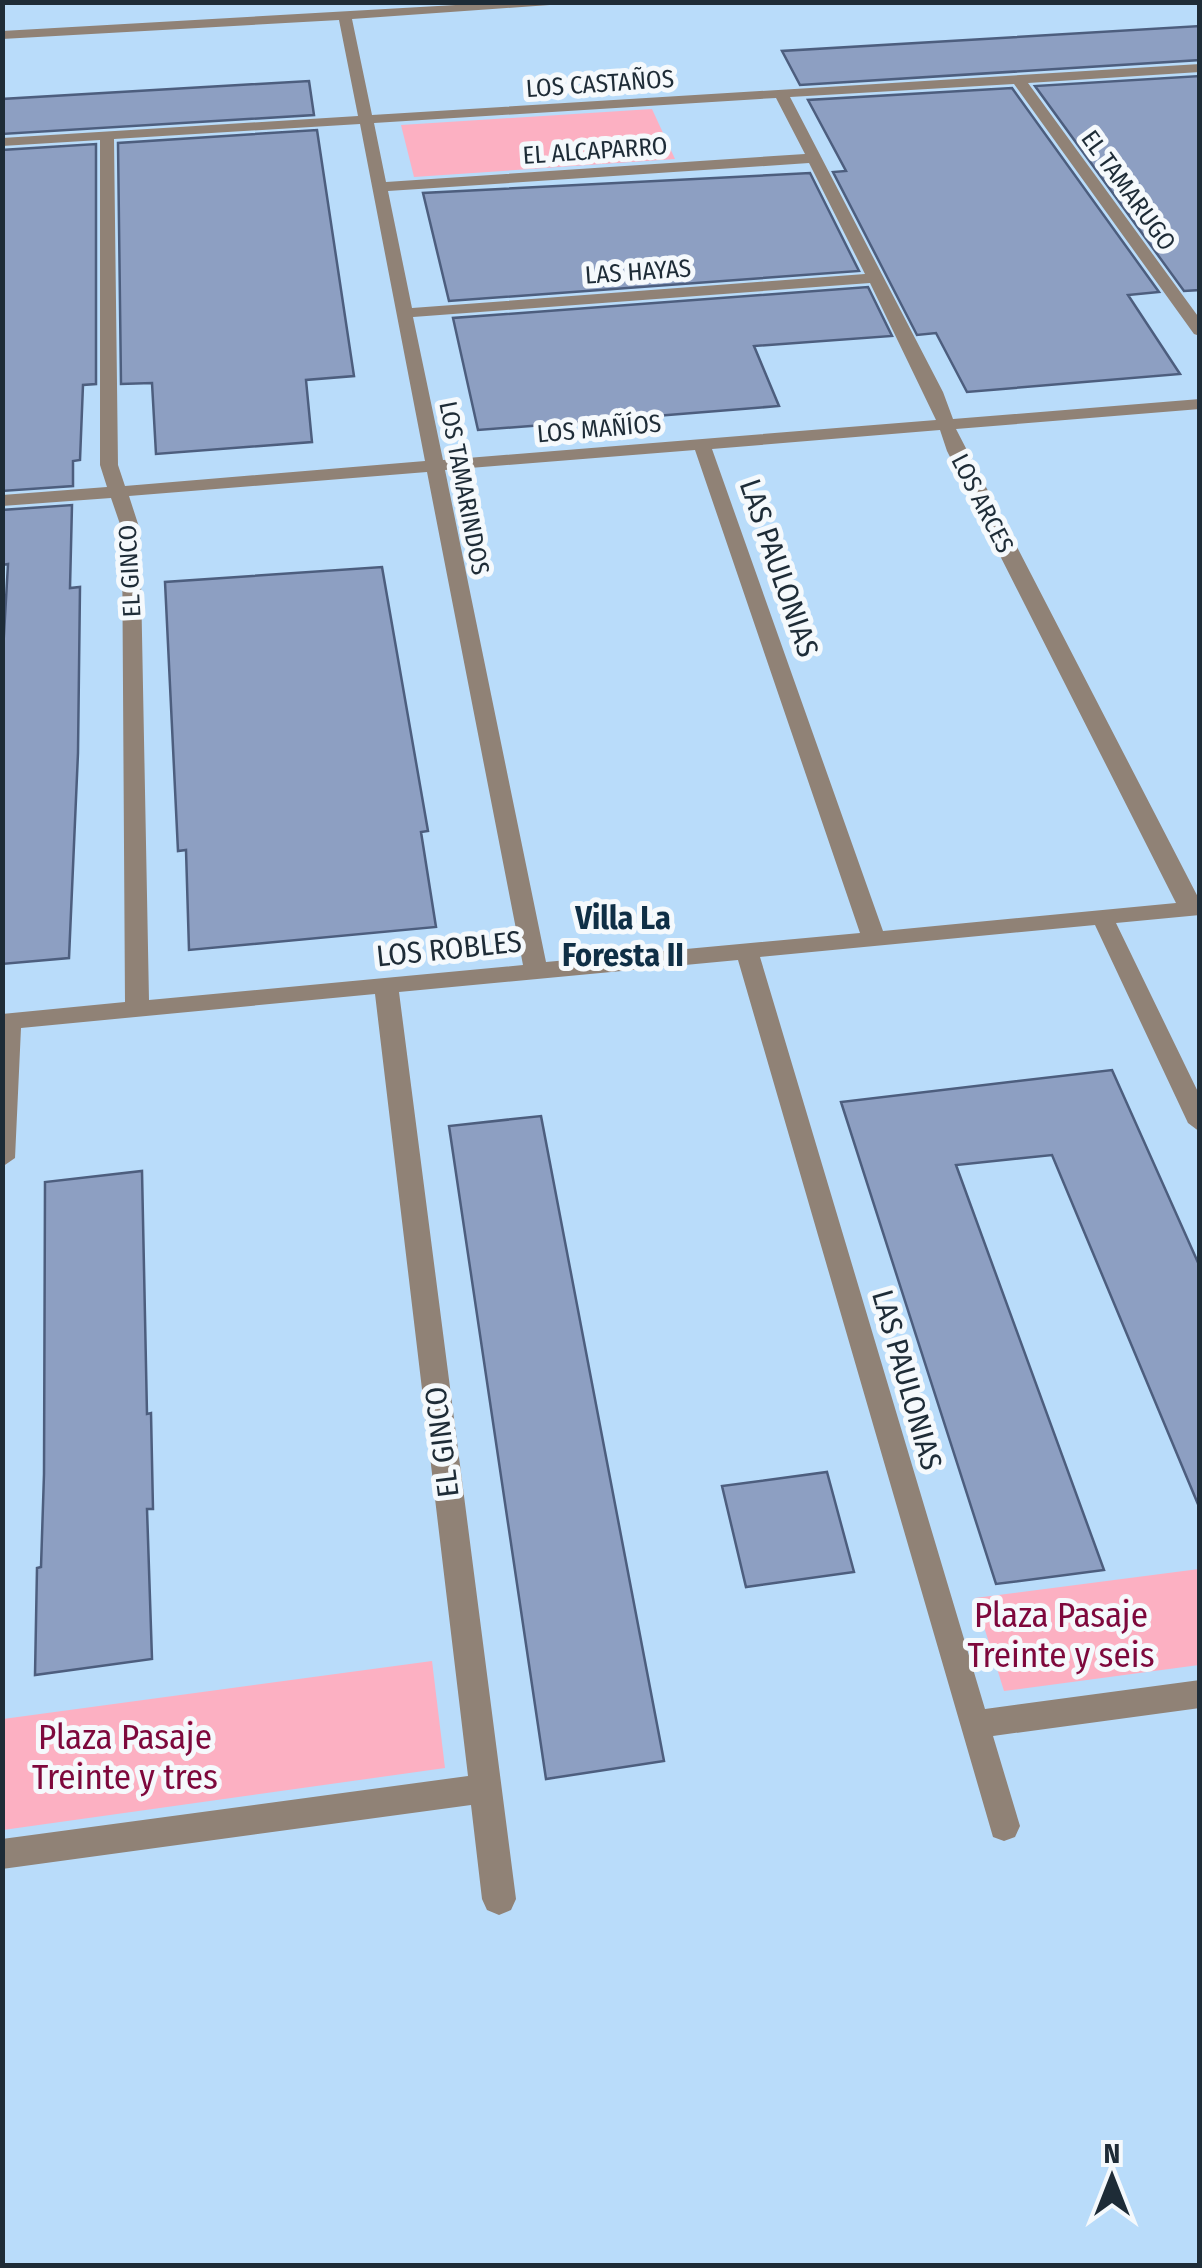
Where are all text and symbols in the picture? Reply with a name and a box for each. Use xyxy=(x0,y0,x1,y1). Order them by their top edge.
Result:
street label: LOS CASTAÑOS xyxy=(525,64,675,104)
street label: EL TAMARUGO xyxy=(1075,125,1182,257)
street label: EL ALCAPARRO xyxy=(522,131,668,171)
street label: LAS HAYAS xyxy=(584,253,692,291)
street label: LOS TAMARINDOS xyxy=(432,399,496,578)
street label: LOS MAÑÍOS xyxy=(536,408,663,449)
street label: LOS ARCES xyxy=(944,449,1020,558)
street label: LAS PAULONIAS xyxy=(732,474,826,662)
street label: EL GINCO xyxy=(113,524,147,618)
district label: Villa La Foresta II xyxy=(562,899,684,974)
street label: LOS ROBLES xyxy=(375,923,523,975)
street label: LAS PAULONIAS xyxy=(864,1286,950,1474)
street label: EL GINCO xyxy=(417,1385,467,1499)
park label: Plaza Pasaje Treinte y seis xyxy=(967,1594,1155,1676)
park label: Plaza Pasaje Treinte y tres xyxy=(32,1716,218,1798)
north arrow xyxy=(1062,2128,1162,2228)
text: N xyxy=(1104,2137,1120,2170)

